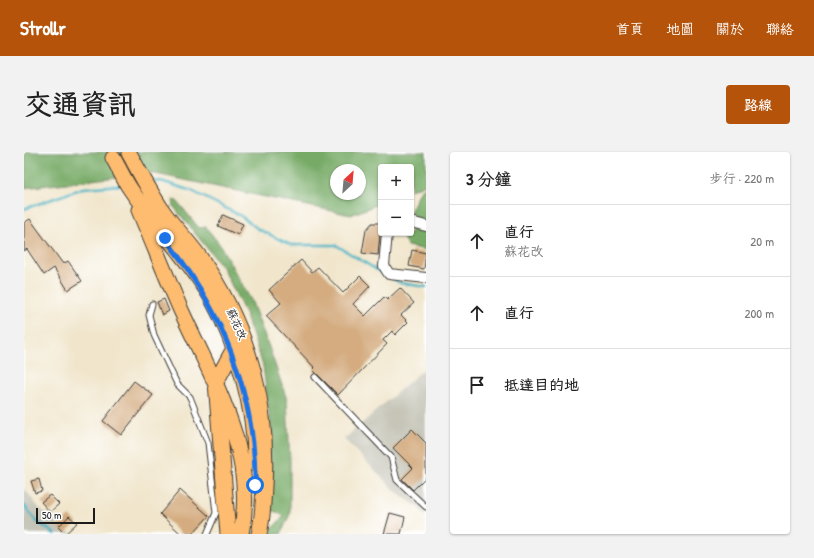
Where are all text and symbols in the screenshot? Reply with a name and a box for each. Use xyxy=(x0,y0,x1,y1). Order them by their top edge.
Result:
text: Strollr xyxy=(20,15,66,41)
text: 首頁 xyxy=(616,19,644,38)
text: 地圖 xyxy=(666,19,694,38)
text: 關於 xyxy=(716,19,744,38)
text: 聯絡 xyxy=(766,19,794,38)
text: 交通資訊 xyxy=(24,85,136,123)
button: 路線 xyxy=(726,85,790,124)
north arrow xyxy=(330,164,366,200)
map controls xyxy=(378,164,414,236)
button: + xyxy=(378,164,414,200)
text: 3 分鐘 xyxy=(466,167,512,190)
text: 步行 · 220 m xyxy=(710,169,774,187)
button: − xyxy=(378,200,414,236)
text: 直行 xyxy=(504,221,534,242)
route end xyxy=(156,229,174,247)
icon: ahead xyxy=(466,230,488,252)
text: 20 m xyxy=(750,232,774,250)
text: 蘇花改 xyxy=(504,242,543,260)
icon: ahead xyxy=(466,302,488,324)
text: 直行 xyxy=(504,302,534,323)
text: 200 m xyxy=(744,304,774,322)
street label: 蘇花改 xyxy=(224,306,250,342)
icon: arrive xyxy=(466,374,488,396)
text: 抵達目的地 xyxy=(504,374,579,395)
route start xyxy=(246,476,264,494)
scale bar xyxy=(36,506,95,525)
text: 50 m xyxy=(42,508,62,522)

